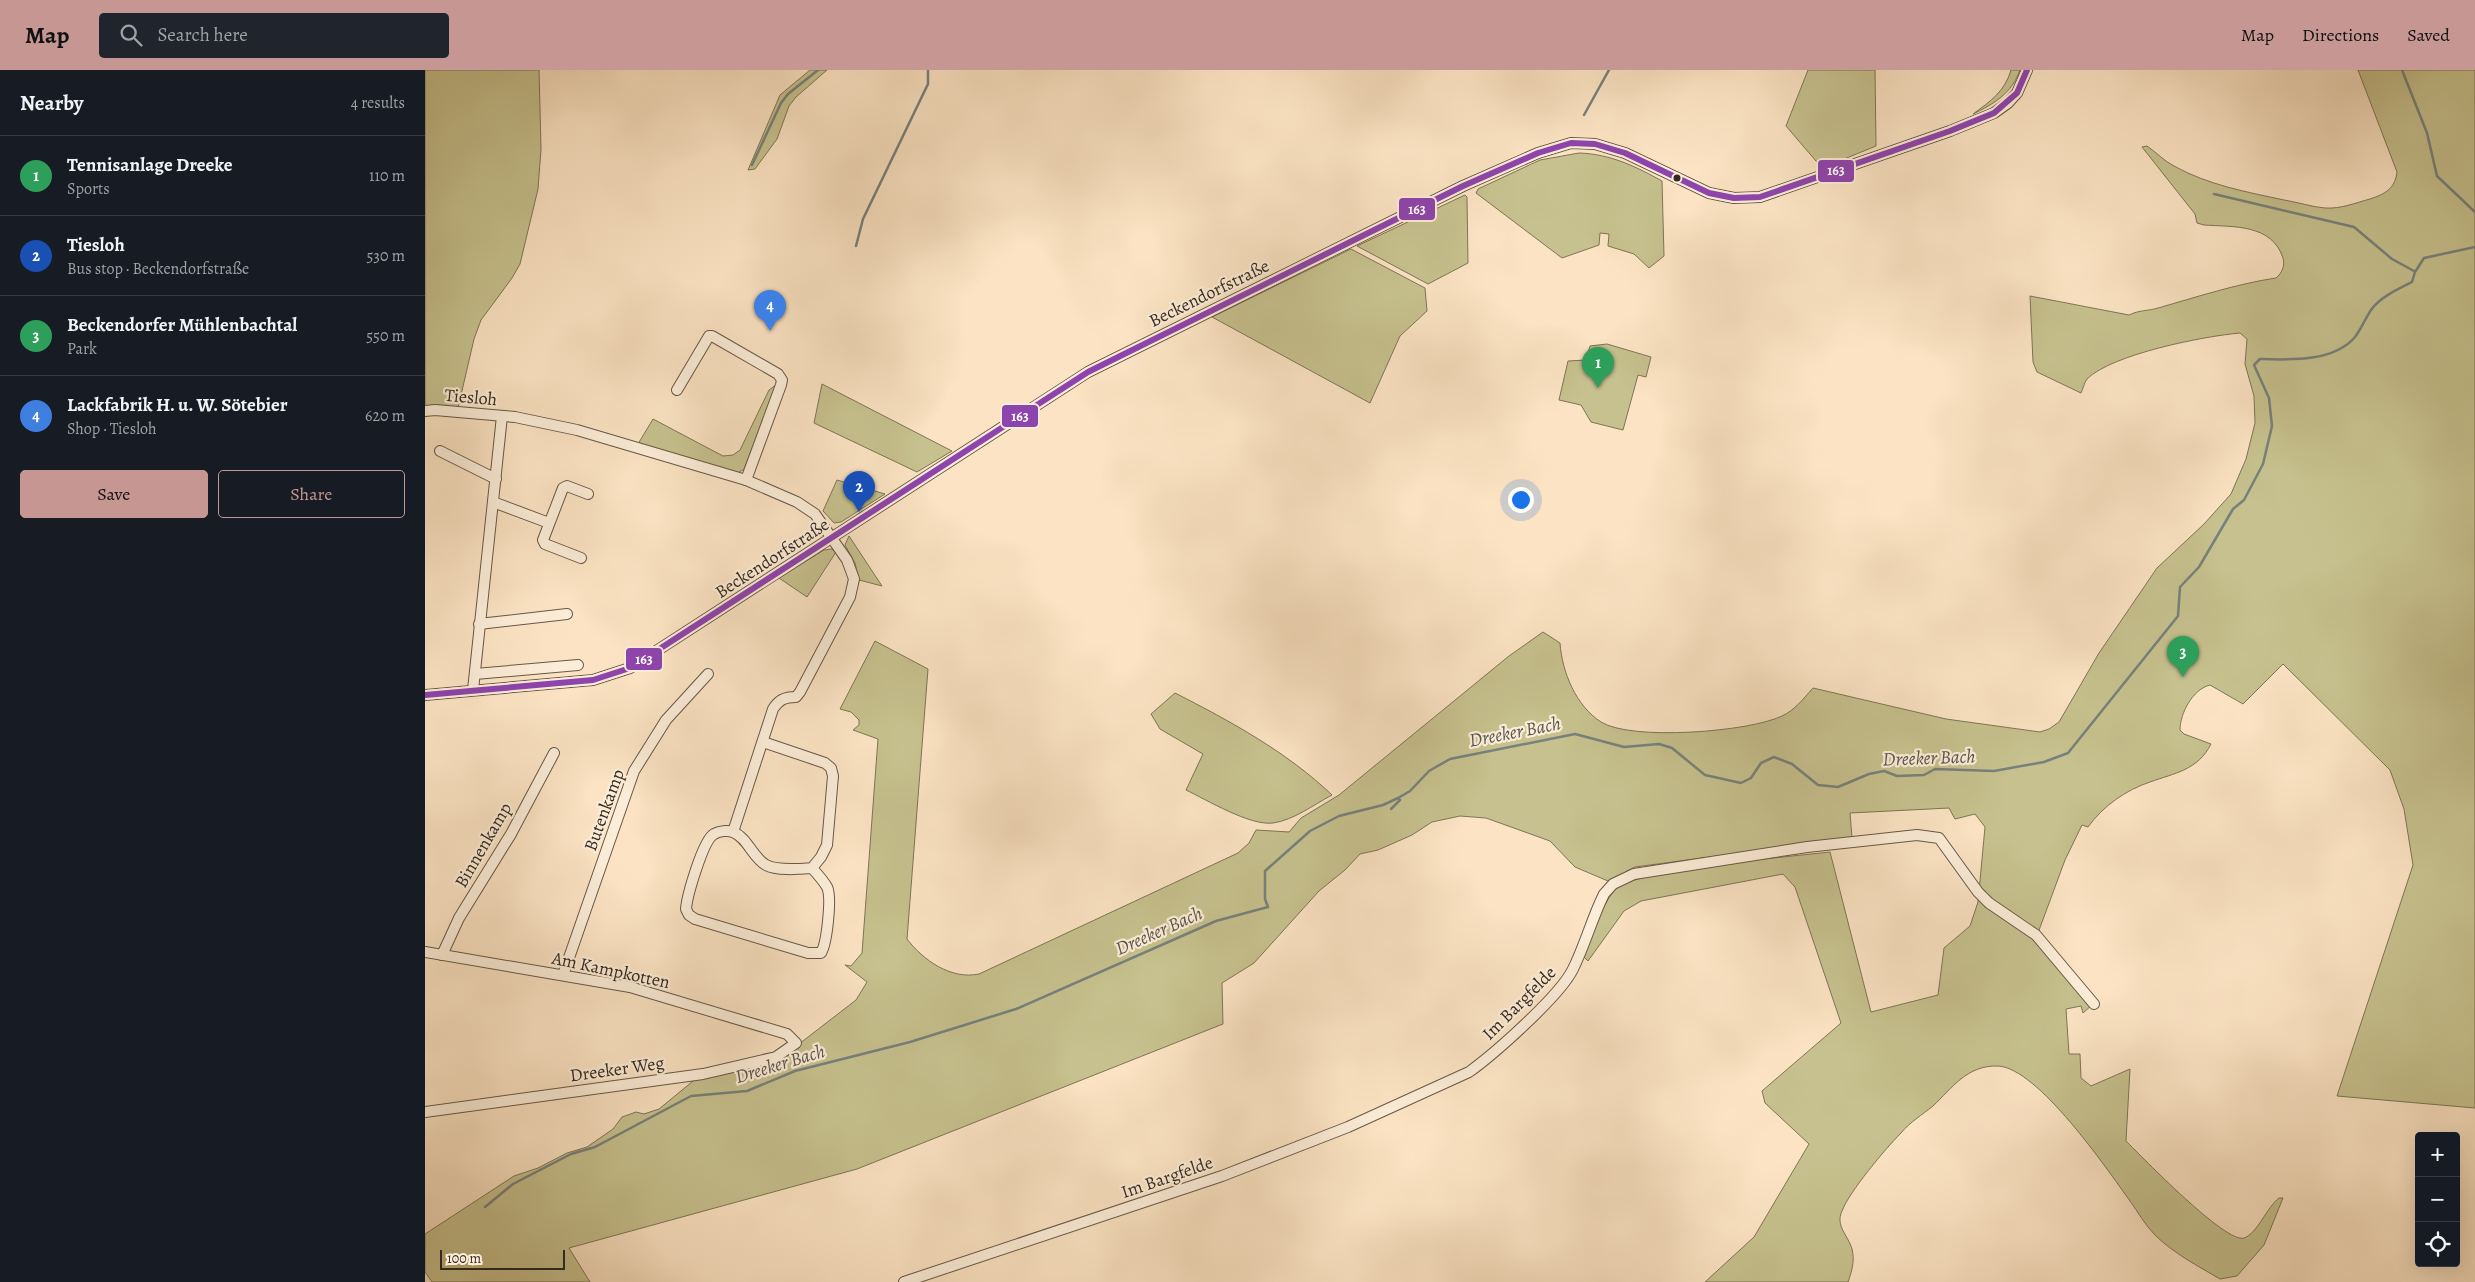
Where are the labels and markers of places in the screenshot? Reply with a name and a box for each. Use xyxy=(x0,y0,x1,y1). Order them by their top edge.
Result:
unlabelled marker xyxy=(1672,173,1682,183)
pin: 4 xyxy=(754,290,786,331)
pin: 1 xyxy=(1582,347,1614,388)
pin: 2 xyxy=(843,471,875,512)
pin: 3 xyxy=(2167,636,2199,677)

